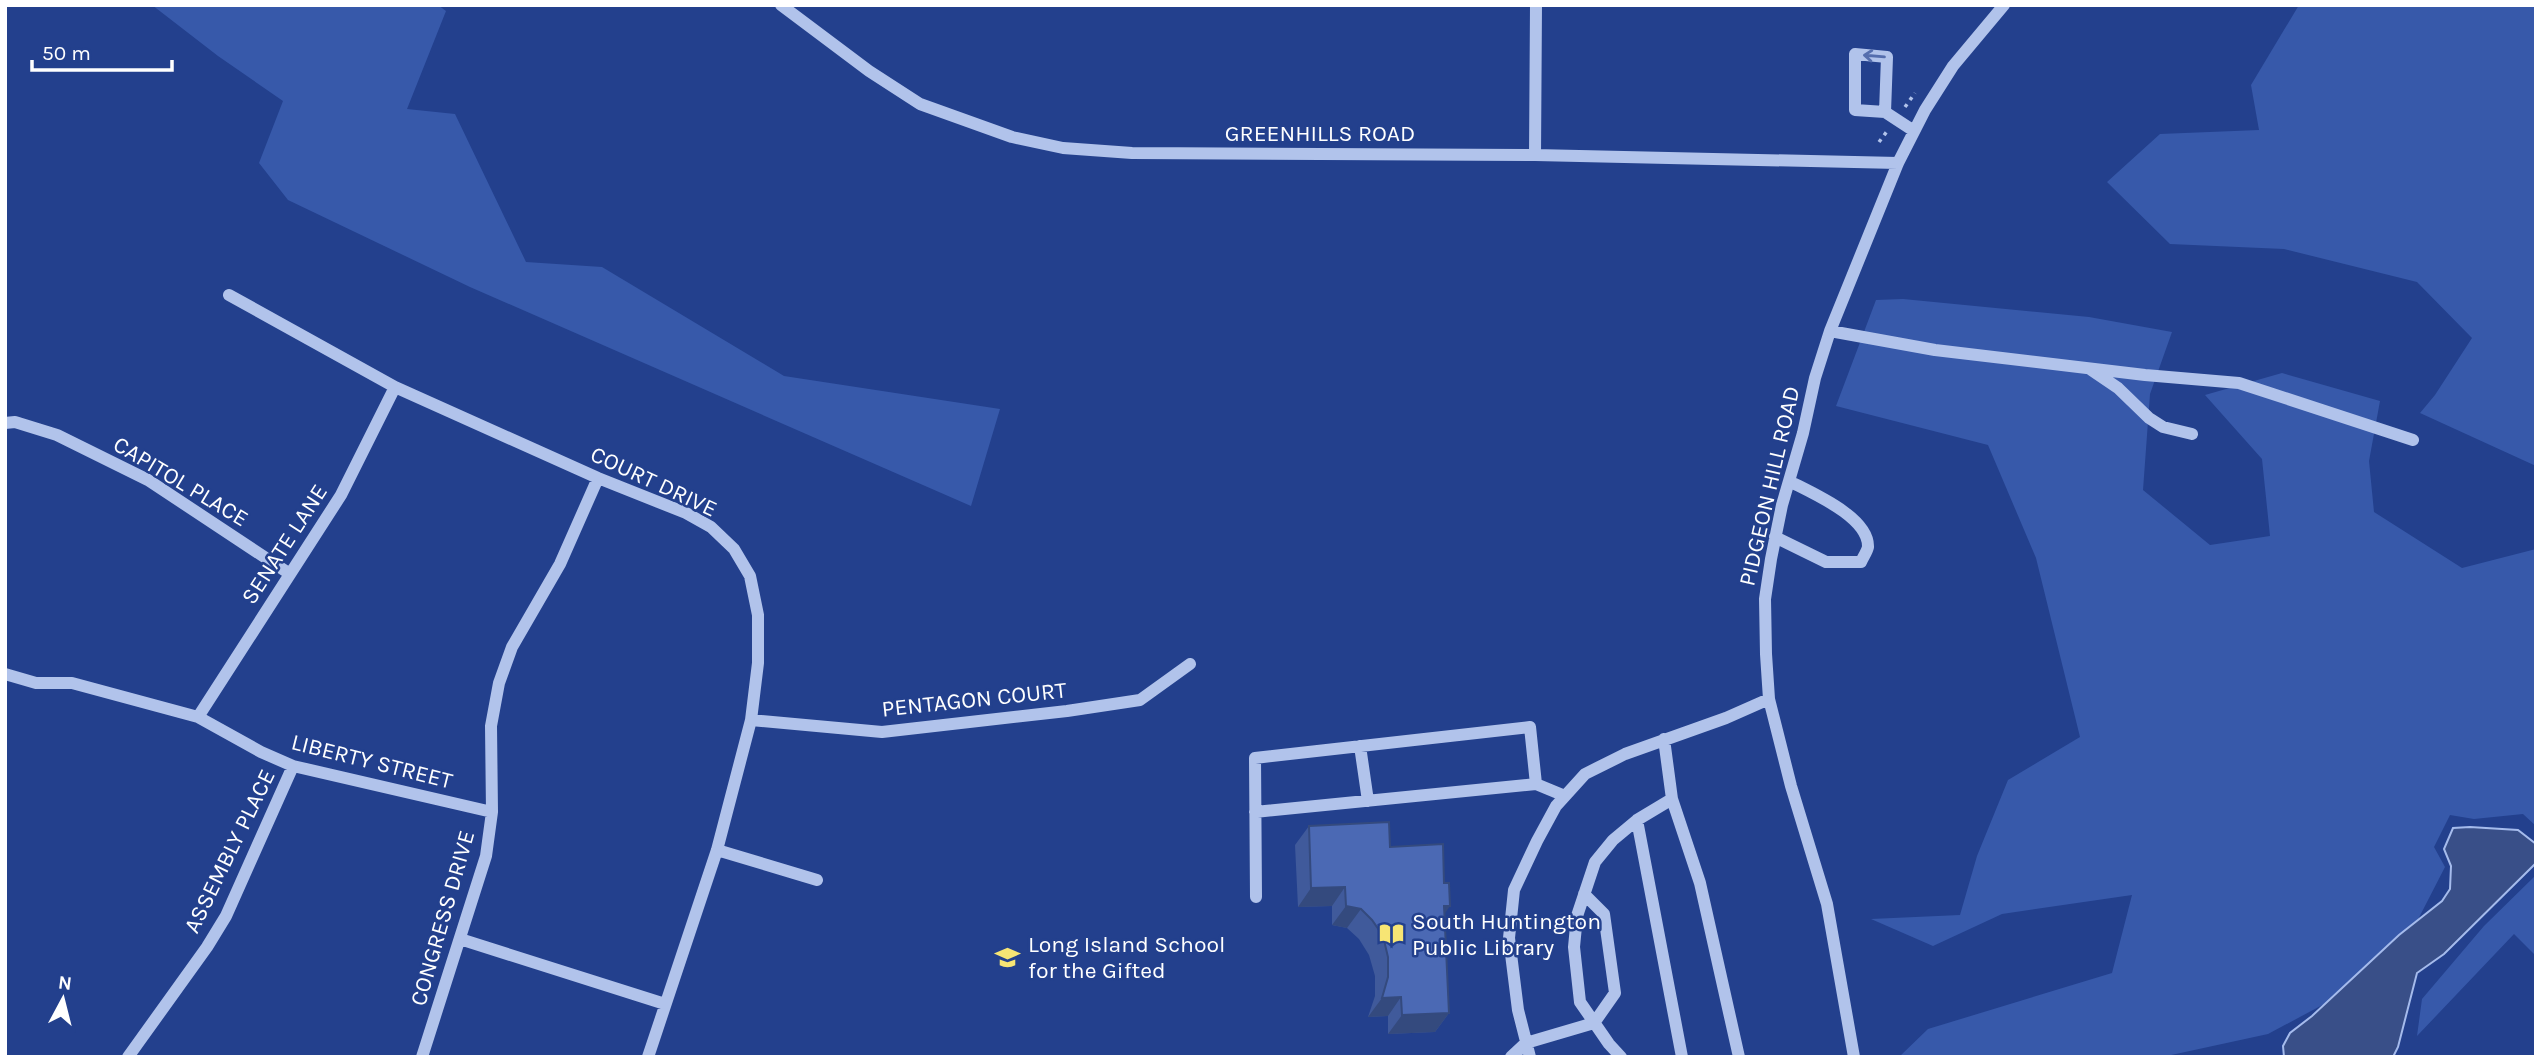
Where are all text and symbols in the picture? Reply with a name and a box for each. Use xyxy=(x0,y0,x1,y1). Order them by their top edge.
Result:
scale bar xyxy=(32,28,172,72)
text: 50 m xyxy=(42,41,91,65)
one-way arrow xyxy=(1863,49,1886,62)
street label: GREENHILLS ROAD xyxy=(1225,120,1415,147)
street label: PIDGEON HILL ROAD xyxy=(1733,384,1806,589)
street label: CAPITOL PLACE xyxy=(108,431,253,532)
street label: COURT DRIVE xyxy=(586,440,721,523)
street label: SENATE LANE xyxy=(236,479,333,609)
street label: PENTAGON COURT xyxy=(880,676,1068,723)
street label: LIBERTY STREET xyxy=(289,728,456,795)
street label: ASSEMBLY PLACE xyxy=(178,765,281,937)
street label: CONGRESS DRIVE xyxy=(405,827,480,1009)
place label: South Huntington Public Library xyxy=(1412,908,1601,961)
library icon: South Huntington Public Library xyxy=(1378,920,1406,948)
place label: Long Island School for the Gifted xyxy=(1028,931,1225,984)
school or university icon: Long Island School for the Gifted xyxy=(994,943,1022,971)
north arrow xyxy=(28,964,98,1034)
text: N xyxy=(57,971,73,995)

